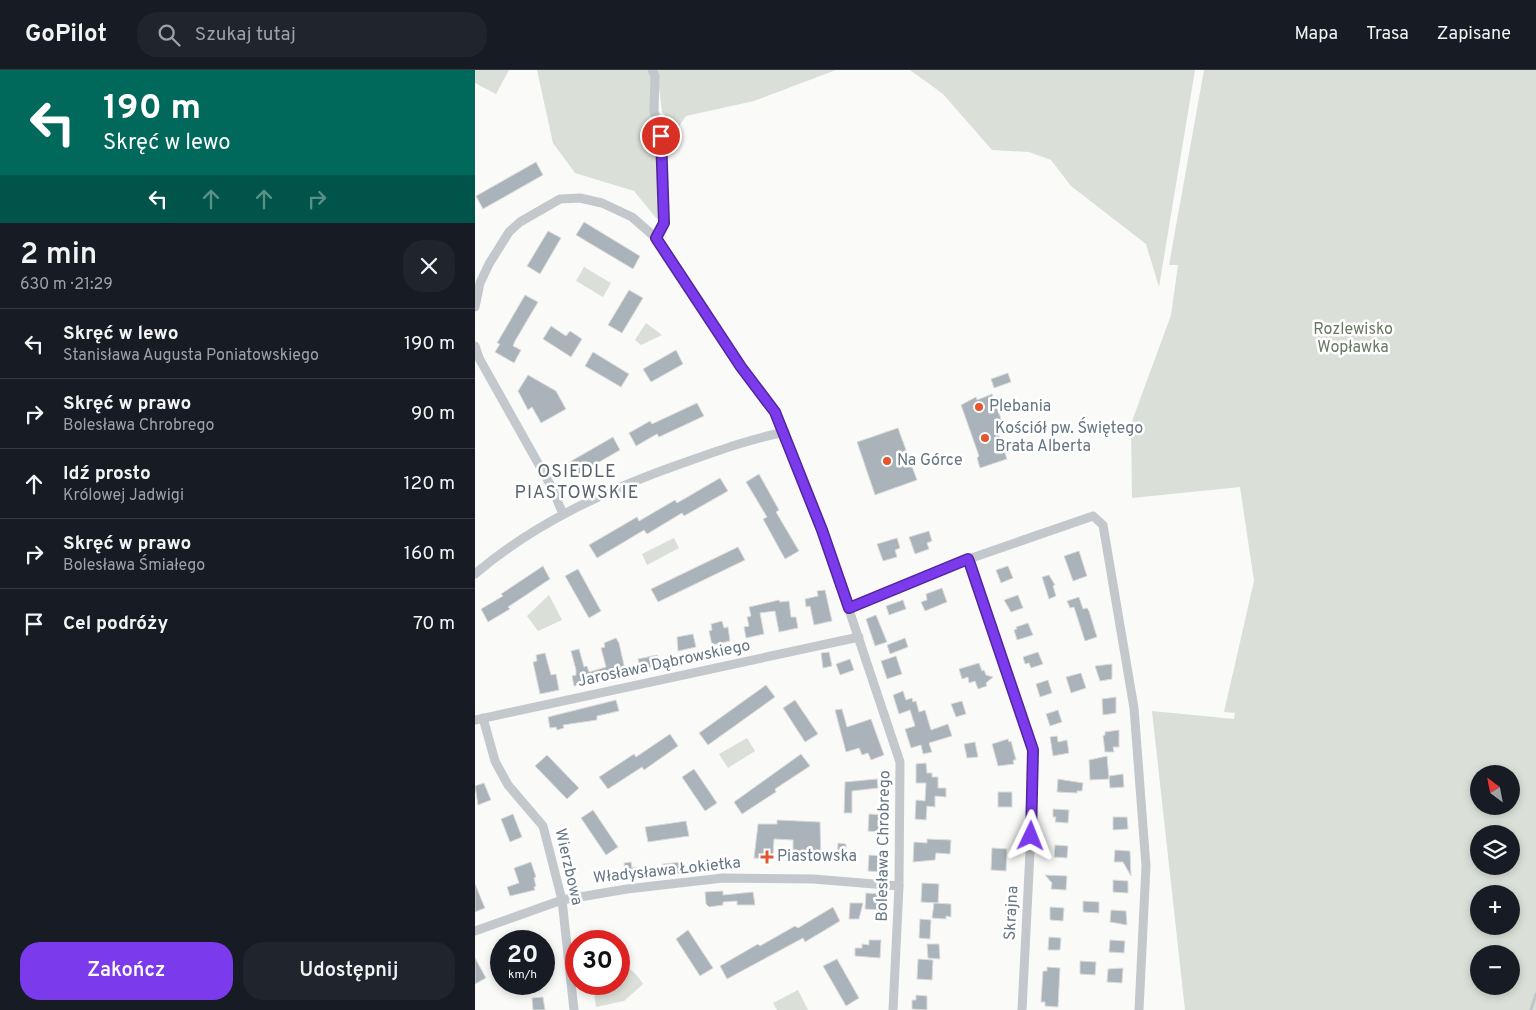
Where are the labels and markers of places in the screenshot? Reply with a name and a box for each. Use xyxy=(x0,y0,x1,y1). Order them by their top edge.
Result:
pin xyxy=(640,115,682,157)
place label: Plebania xyxy=(989,397,1051,417)
marker: Plebania xyxy=(973,401,985,413)
place label: Kościół pw. Świętego Brata Alberta xyxy=(995,417,1143,457)
marker: Kościół pw. Świętego Brata Alberta xyxy=(979,432,991,444)
place label: Na Górce xyxy=(897,451,963,471)
marker: Na Górce xyxy=(881,455,893,467)
place label: Piastowska xyxy=(777,847,857,867)
marker: Piastowska xyxy=(761,851,773,863)

